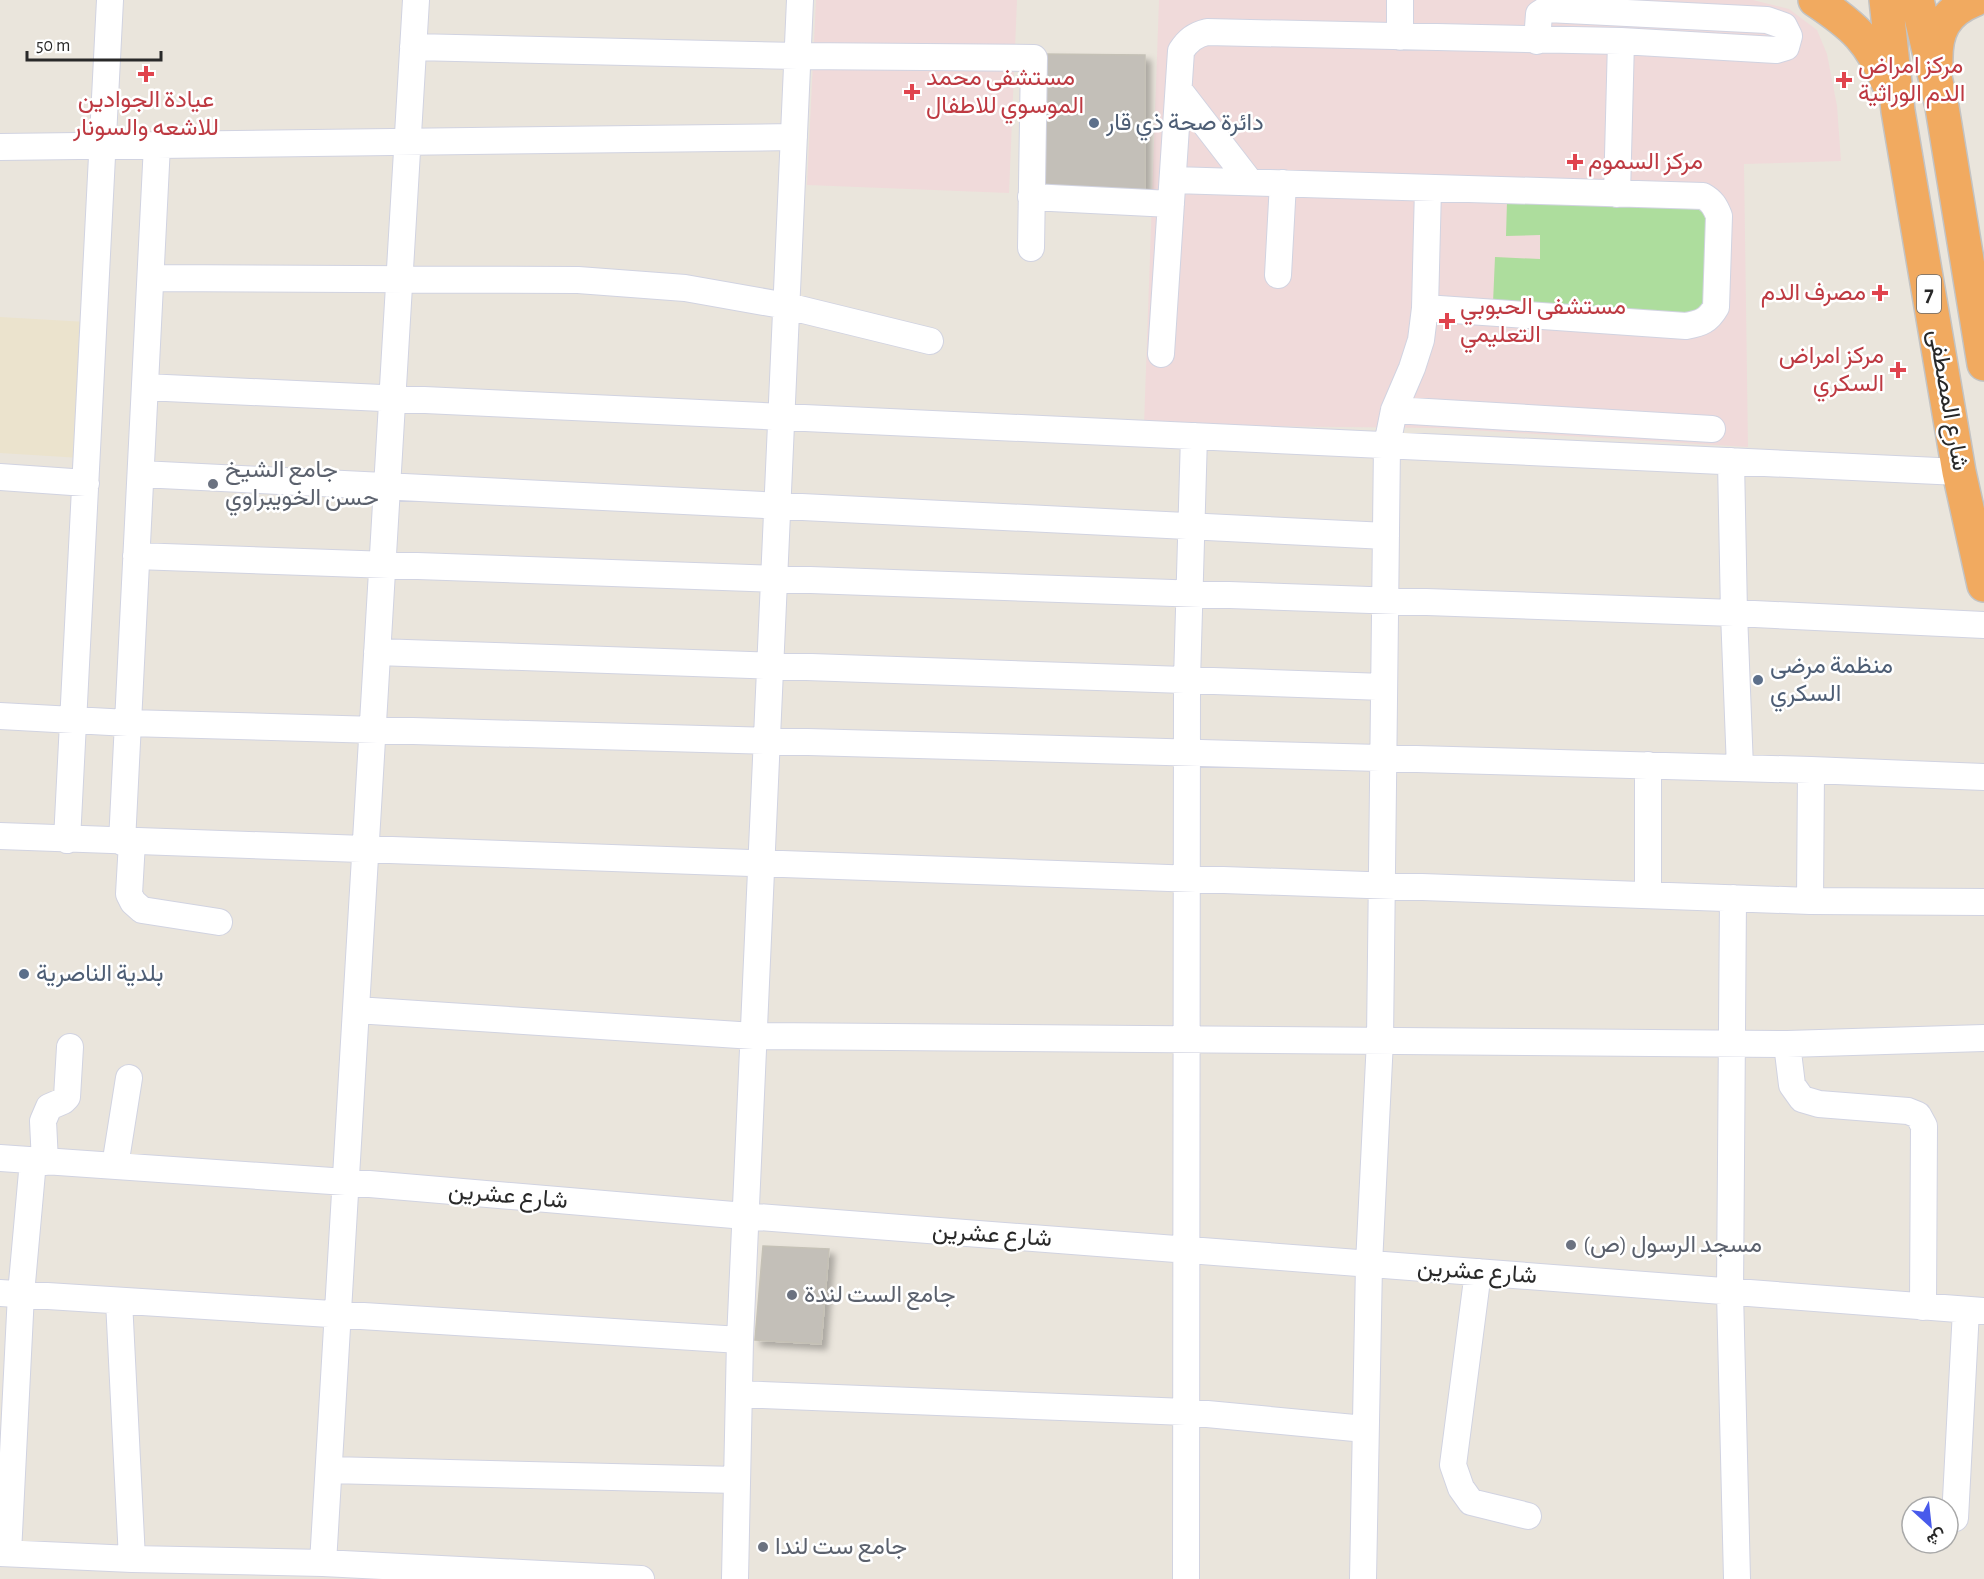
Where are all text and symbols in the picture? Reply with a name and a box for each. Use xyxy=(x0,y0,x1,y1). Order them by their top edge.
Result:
scale bar xyxy=(27,24,160,62)
text: 50 m xyxy=(36,37,70,55)
place label: مركز امراض الدم الوراثية xyxy=(1858,54,1965,109)
marker: عيادة الجوادين للاشعه والسونار xyxy=(137,65,155,83)
place label: مستشفى محمد الموسوي للاطفال xyxy=(926,66,1084,124)
marker: مركز امراض الدم الوراثية xyxy=(1835,71,1853,89)
marker: مستشفى محمد الموسوي للاطفال xyxy=(903,83,921,101)
place label: عيادة الجوادين للاشعه والسونار xyxy=(72,88,219,142)
place label: دائرة صحة ذي قار xyxy=(1105,111,1264,141)
marker: دائرة صحة ذي قار xyxy=(1087,116,1101,130)
place label: مركز السموم xyxy=(1588,150,1703,177)
marker: مركز السموم xyxy=(1566,153,1584,171)
road number: 7 xyxy=(1917,275,1941,313)
place label: مصرف الدم xyxy=(1761,281,1866,308)
marker: مصرف الدم xyxy=(1871,284,1889,302)
place label: مستشفى الحبوبي التعليمي xyxy=(1460,295,1626,353)
marker: مستشفى الحبوبي التعليمي xyxy=(1438,312,1456,330)
street label: شارع المصطفى xyxy=(1921,328,1972,473)
place label: مركز امراض السكري xyxy=(1779,344,1884,402)
marker: مركز امراض السكري xyxy=(1889,361,1907,379)
place label: جامع الشيخ حسن الخويبراوي xyxy=(225,458,379,516)
marker: جامع الشيخ حسن الخويبراوي xyxy=(206,477,220,491)
place label: منظمة مرضى السكري xyxy=(1770,654,1893,712)
marker: منظمة مرضى السكري xyxy=(1751,673,1765,687)
place label: بلدية الناصرية xyxy=(36,962,163,988)
marker: بلدية الناصرية xyxy=(17,967,31,981)
street label: شارع عشرين xyxy=(447,1179,569,1216)
street label: شارع عشرين xyxy=(931,1219,1053,1254)
place label: مسجد الرسول (ص) xyxy=(1583,1233,1762,1259)
marker: مسجد الرسول (ص) xyxy=(1564,1238,1578,1252)
street label: شارع عشرين xyxy=(1416,1256,1538,1291)
place label: جامع الست لندة xyxy=(804,1283,955,1311)
marker: جامع الست لندة xyxy=(785,1288,799,1302)
north arrow xyxy=(1900,1495,1960,1555)
text: ش xyxy=(1924,1525,1949,1549)
place label: جامع ست لندا xyxy=(775,1535,907,1563)
marker: جامع ست لندا xyxy=(756,1540,770,1554)

